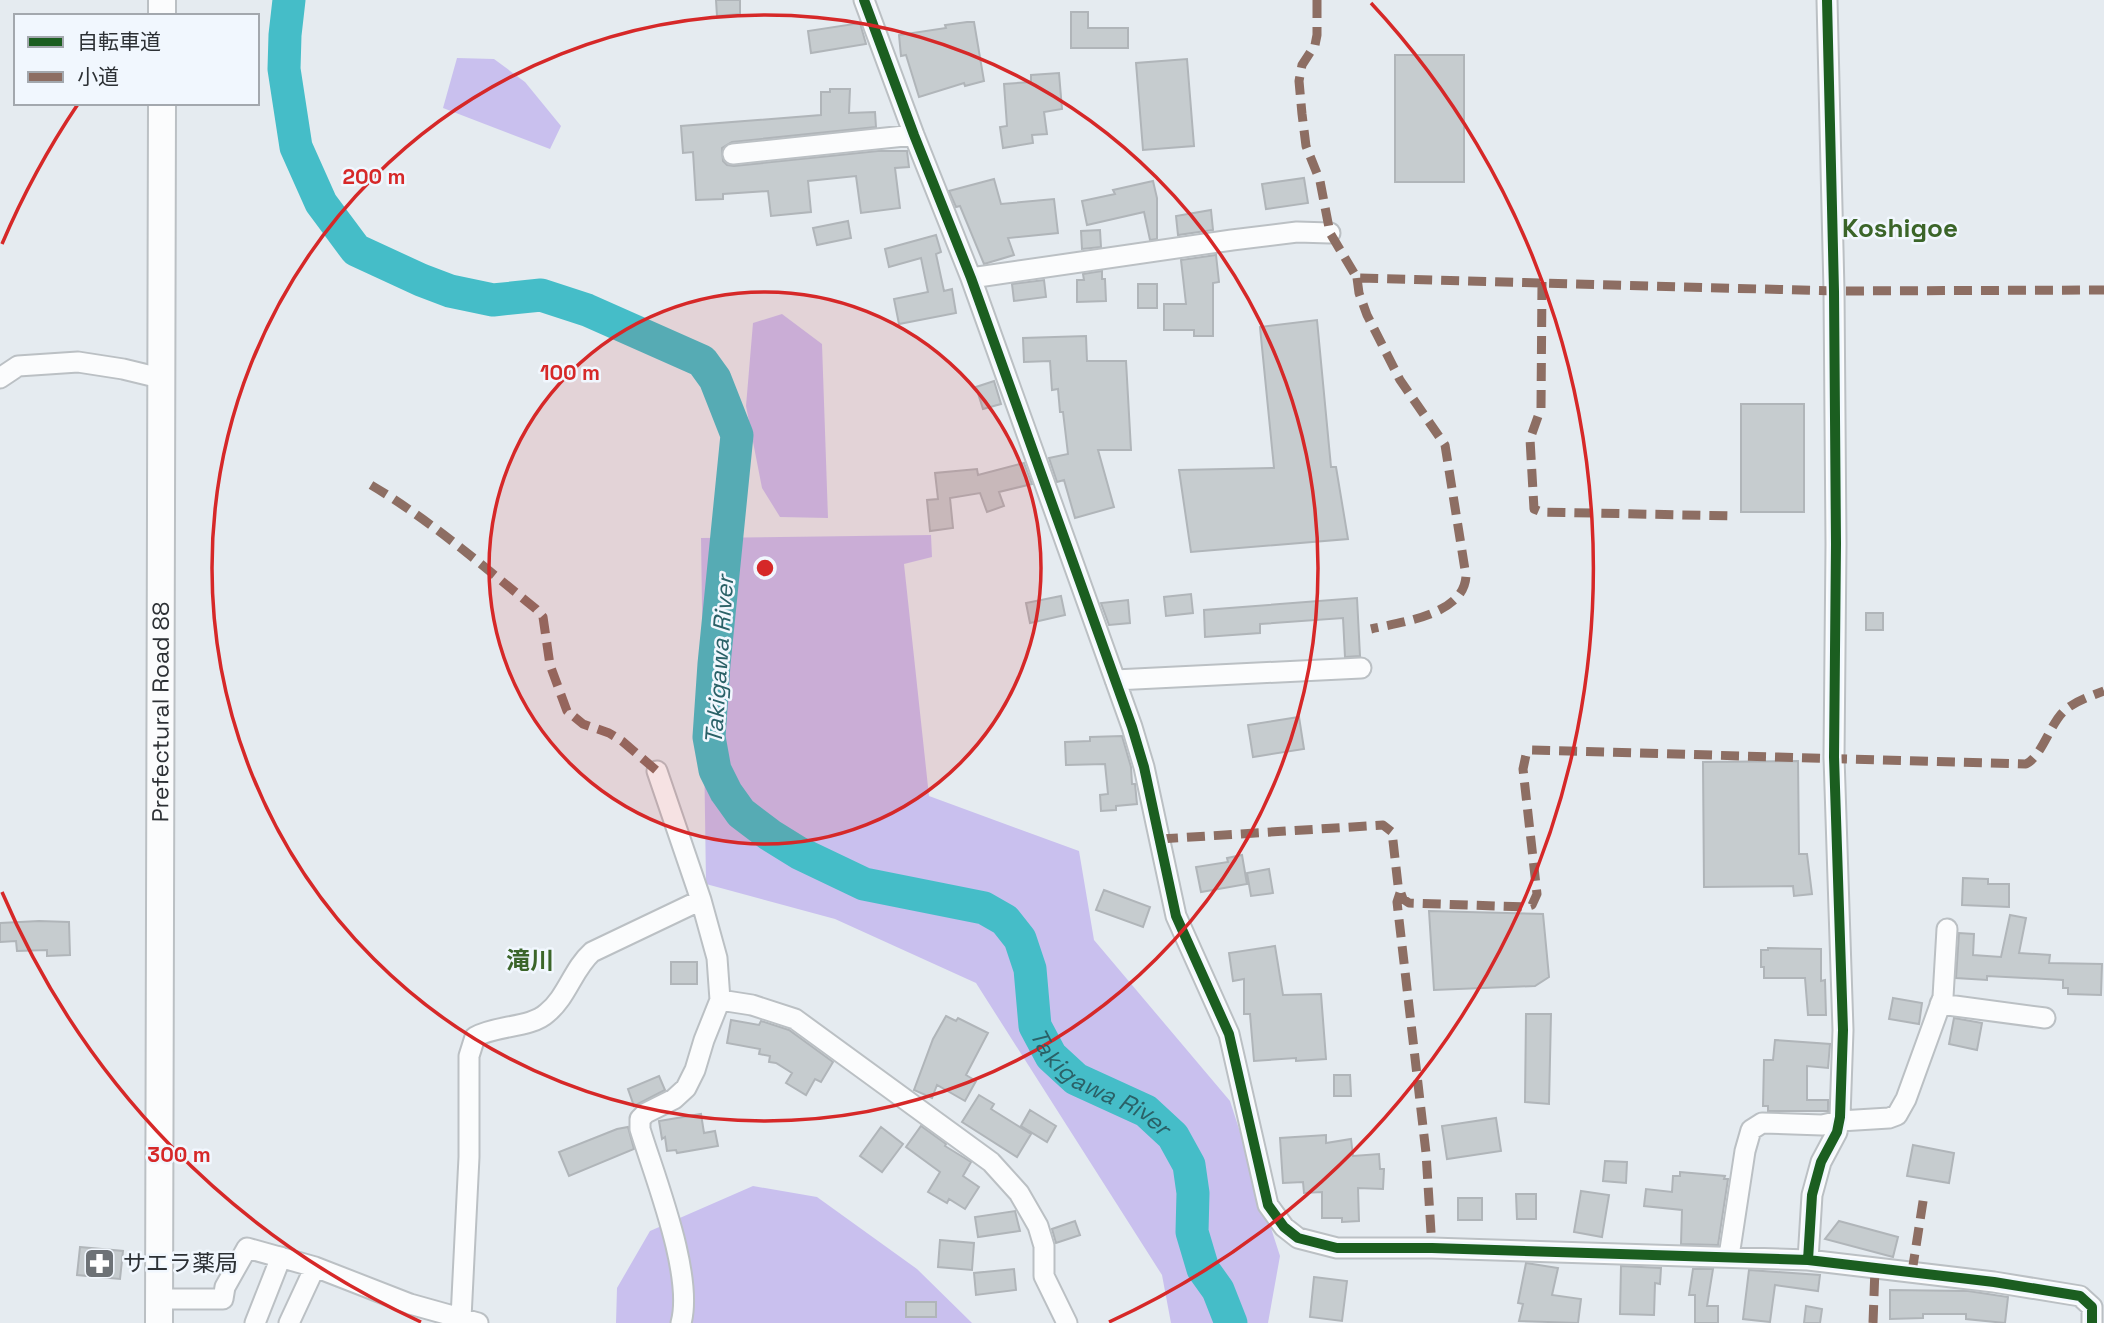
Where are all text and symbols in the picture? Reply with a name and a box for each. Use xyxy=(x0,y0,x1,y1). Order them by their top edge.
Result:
legend xyxy=(14,14,259,105)
text: 自転車道 xyxy=(77,28,161,55)
text: 小道 xyxy=(77,63,119,90)
text: 200 m xyxy=(343,163,405,190)
district label: Koshigoe xyxy=(1842,211,1958,245)
text: 100 m xyxy=(540,359,600,386)
centre of rings xyxy=(753,556,777,580)
water label: Takigawa River xyxy=(698,572,741,746)
street label: Prefectural Road 88 xyxy=(145,602,176,822)
district label: 滝川 xyxy=(506,945,554,976)
water label: Takigawa River xyxy=(1023,1023,1180,1144)
text: 300 m xyxy=(147,1141,211,1168)
pharmacy icon: サエラ薬局 xyxy=(83,1246,117,1280)
place label: サエラ薬局 xyxy=(123,1248,238,1278)

